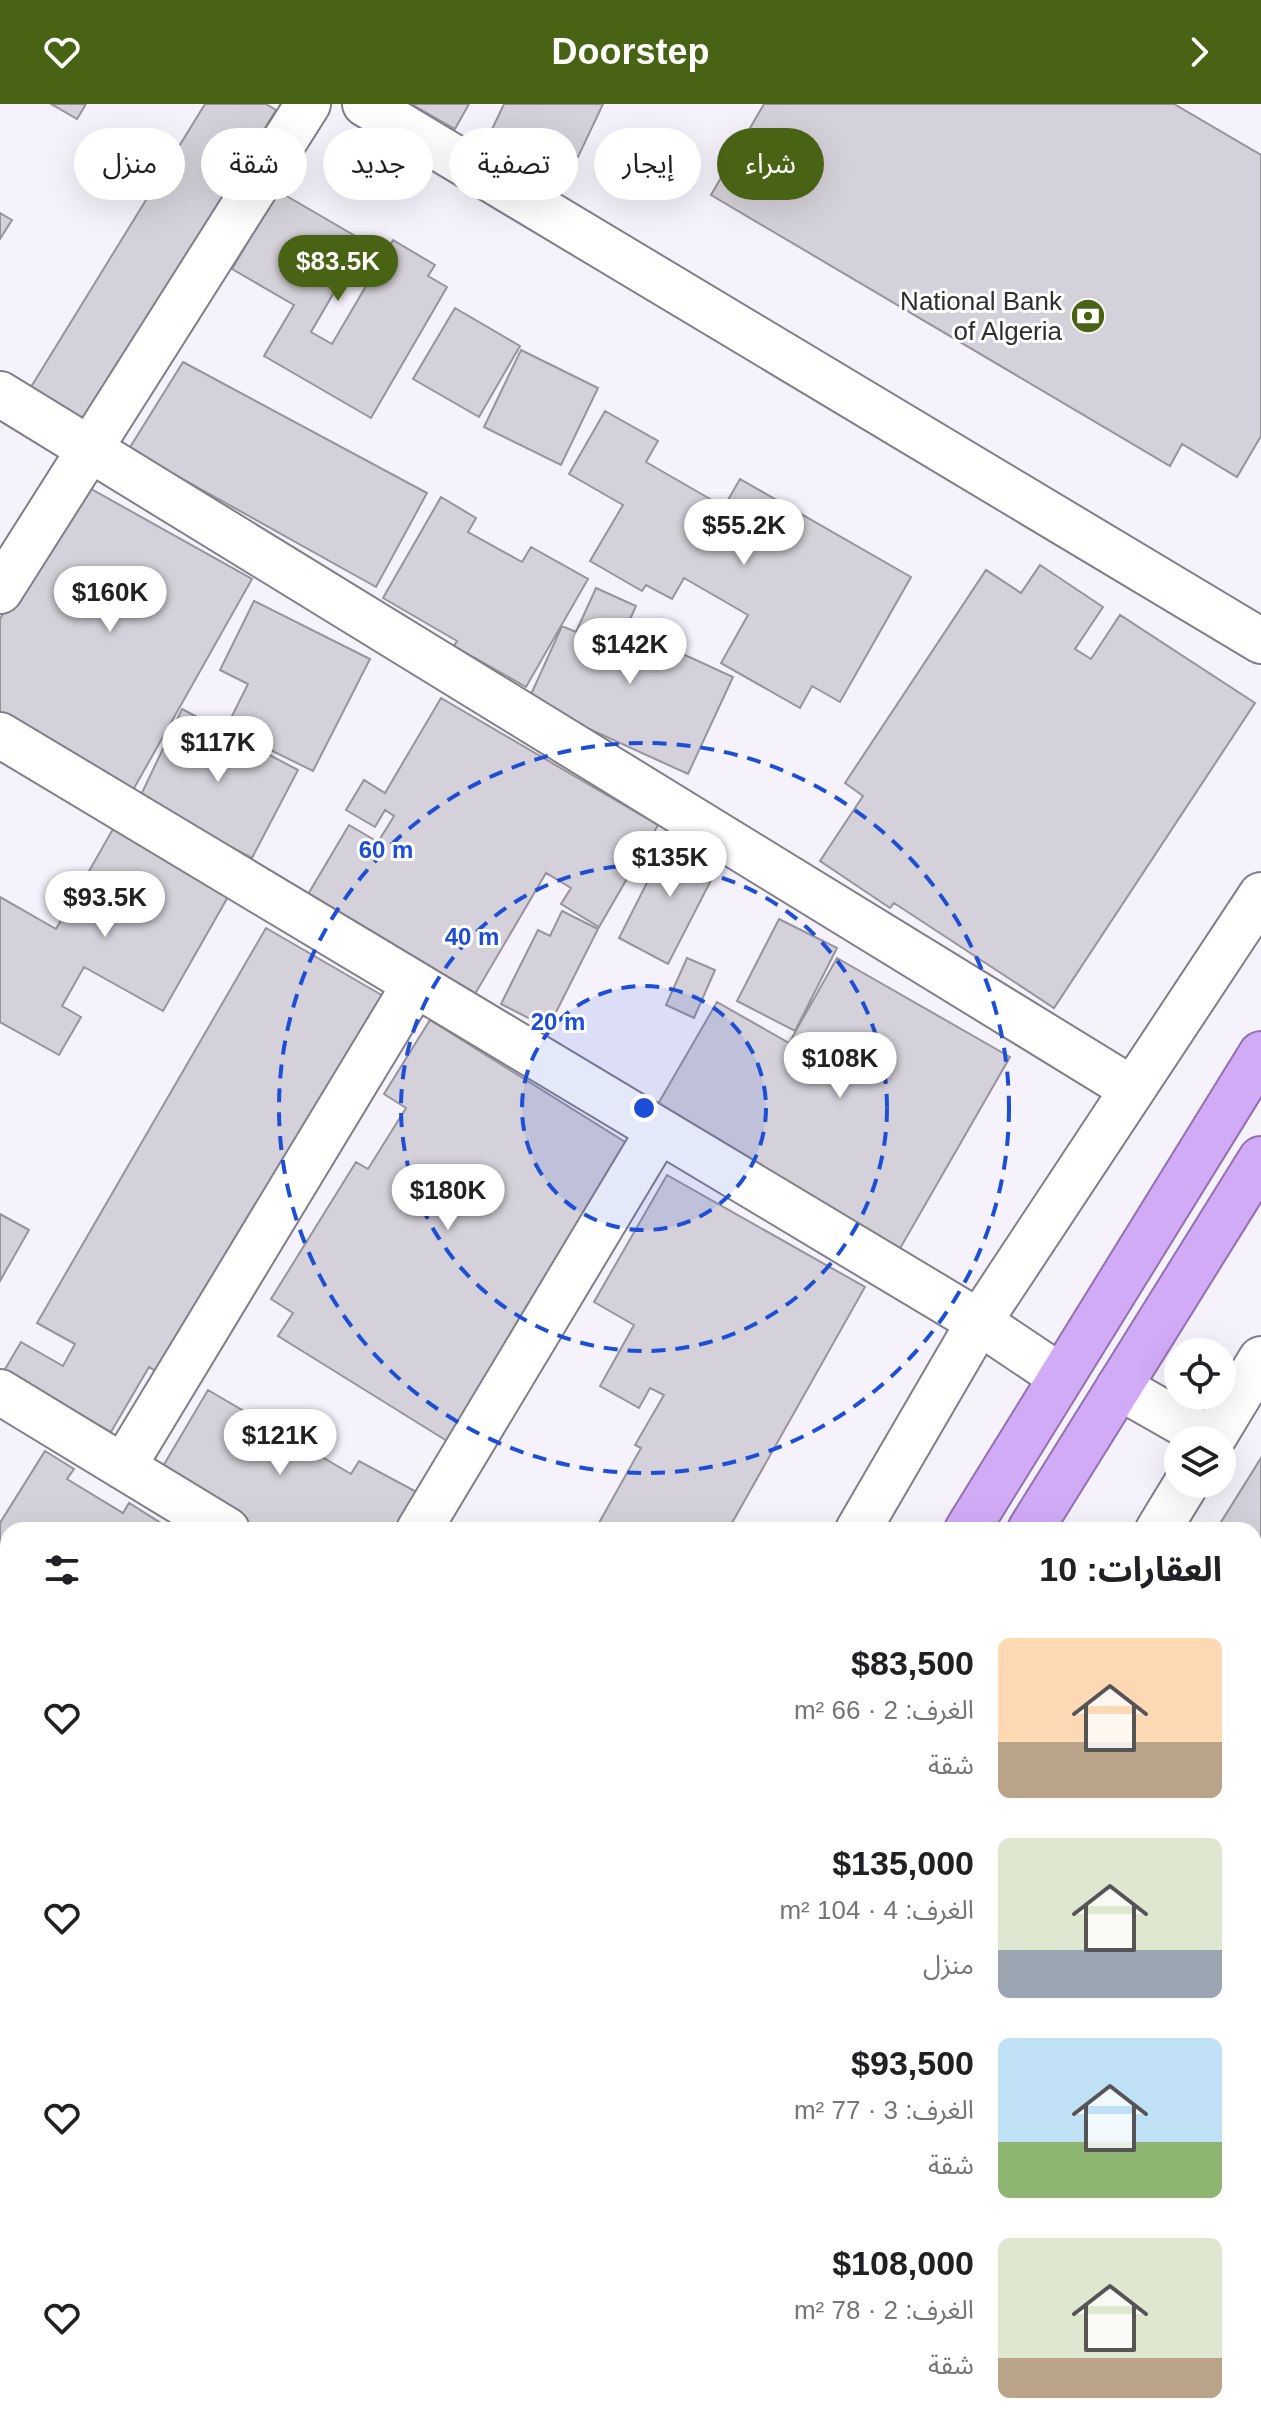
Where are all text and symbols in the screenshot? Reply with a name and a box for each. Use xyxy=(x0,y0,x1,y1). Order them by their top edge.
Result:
icon: heart xyxy=(40,30,84,74)
icon: forward xyxy=(1177,30,1221,74)
text: Doorstep xyxy=(552,31,710,72)
chip: منزل xyxy=(74,128,185,200)
chip: شقة xyxy=(201,128,307,200)
chip: جديد xyxy=(323,128,433,200)
chip: تصفية xyxy=(449,128,578,200)
chip: إيجار xyxy=(594,128,701,200)
chip: شراء xyxy=(717,128,824,200)
pin: $83.5K xyxy=(273,235,403,303)
text: $83.5K xyxy=(296,246,380,276)
place label: National Bank of Algeria xyxy=(900,286,1063,346)
bank icon: National Bank of Algeria xyxy=(1069,297,1107,335)
pin: $55.2K xyxy=(679,499,809,567)
text: $55.2K xyxy=(702,510,786,540)
pin: $160K xyxy=(54,566,166,634)
text: $160K xyxy=(72,577,148,607)
pin: $142K xyxy=(574,618,686,686)
text: $142K xyxy=(592,629,668,659)
pin: $117K xyxy=(162,716,274,784)
text: $117K xyxy=(180,727,256,757)
pin: $135K xyxy=(614,831,726,899)
text: 60 m xyxy=(359,836,413,863)
text: $135K xyxy=(632,842,708,872)
pin: $93.5K xyxy=(40,871,170,939)
text: $93.5K xyxy=(63,882,147,912)
text: 40 m xyxy=(445,923,499,950)
text: 20 m xyxy=(531,1008,585,1035)
pin: $108K xyxy=(784,1032,896,1100)
text: $108K xyxy=(802,1043,878,1073)
centre of rings xyxy=(630,1094,658,1122)
pin: $180K xyxy=(392,1164,504,1232)
text: $180K xyxy=(410,1175,486,1205)
map controls xyxy=(1164,1338,1236,1498)
button: locate xyxy=(1164,1338,1236,1410)
pin: $121K xyxy=(224,1409,336,1477)
text: $121K xyxy=(242,1420,318,1450)
button: layers xyxy=(1164,1426,1236,1498)
icon: filters xyxy=(40,1548,84,1592)
text: العقارات: 10 xyxy=(1039,1550,1222,1588)
text: $83,500 xyxy=(851,1644,974,1682)
icon: home xyxy=(1062,1670,1158,1766)
text: الغرف: 2 · 66 m² xyxy=(794,1695,974,1725)
icon: heart xyxy=(40,1696,84,1740)
text: شقة xyxy=(928,1750,974,1780)
text: $135,000 xyxy=(832,1844,974,1882)
icon: home xyxy=(1062,1870,1158,1966)
text: الغرف: 4 · 104 m² xyxy=(779,1895,974,1925)
icon: heart xyxy=(40,1896,84,1940)
text: منزل xyxy=(923,1950,974,1980)
text: $93,500 xyxy=(851,2044,974,2082)
icon: home xyxy=(1062,2070,1158,2166)
text: الغرف: 3 · 77 m² xyxy=(794,2095,974,2125)
icon: heart xyxy=(40,2096,84,2140)
text: شقة xyxy=(928,2150,974,2180)
text: $108,000 xyxy=(832,2244,974,2282)
icon: home xyxy=(1062,2270,1158,2366)
text: الغرف: 2 · 78 m² xyxy=(794,2295,974,2325)
icon: heart xyxy=(40,2296,84,2340)
text: شقة xyxy=(928,2350,974,2380)

